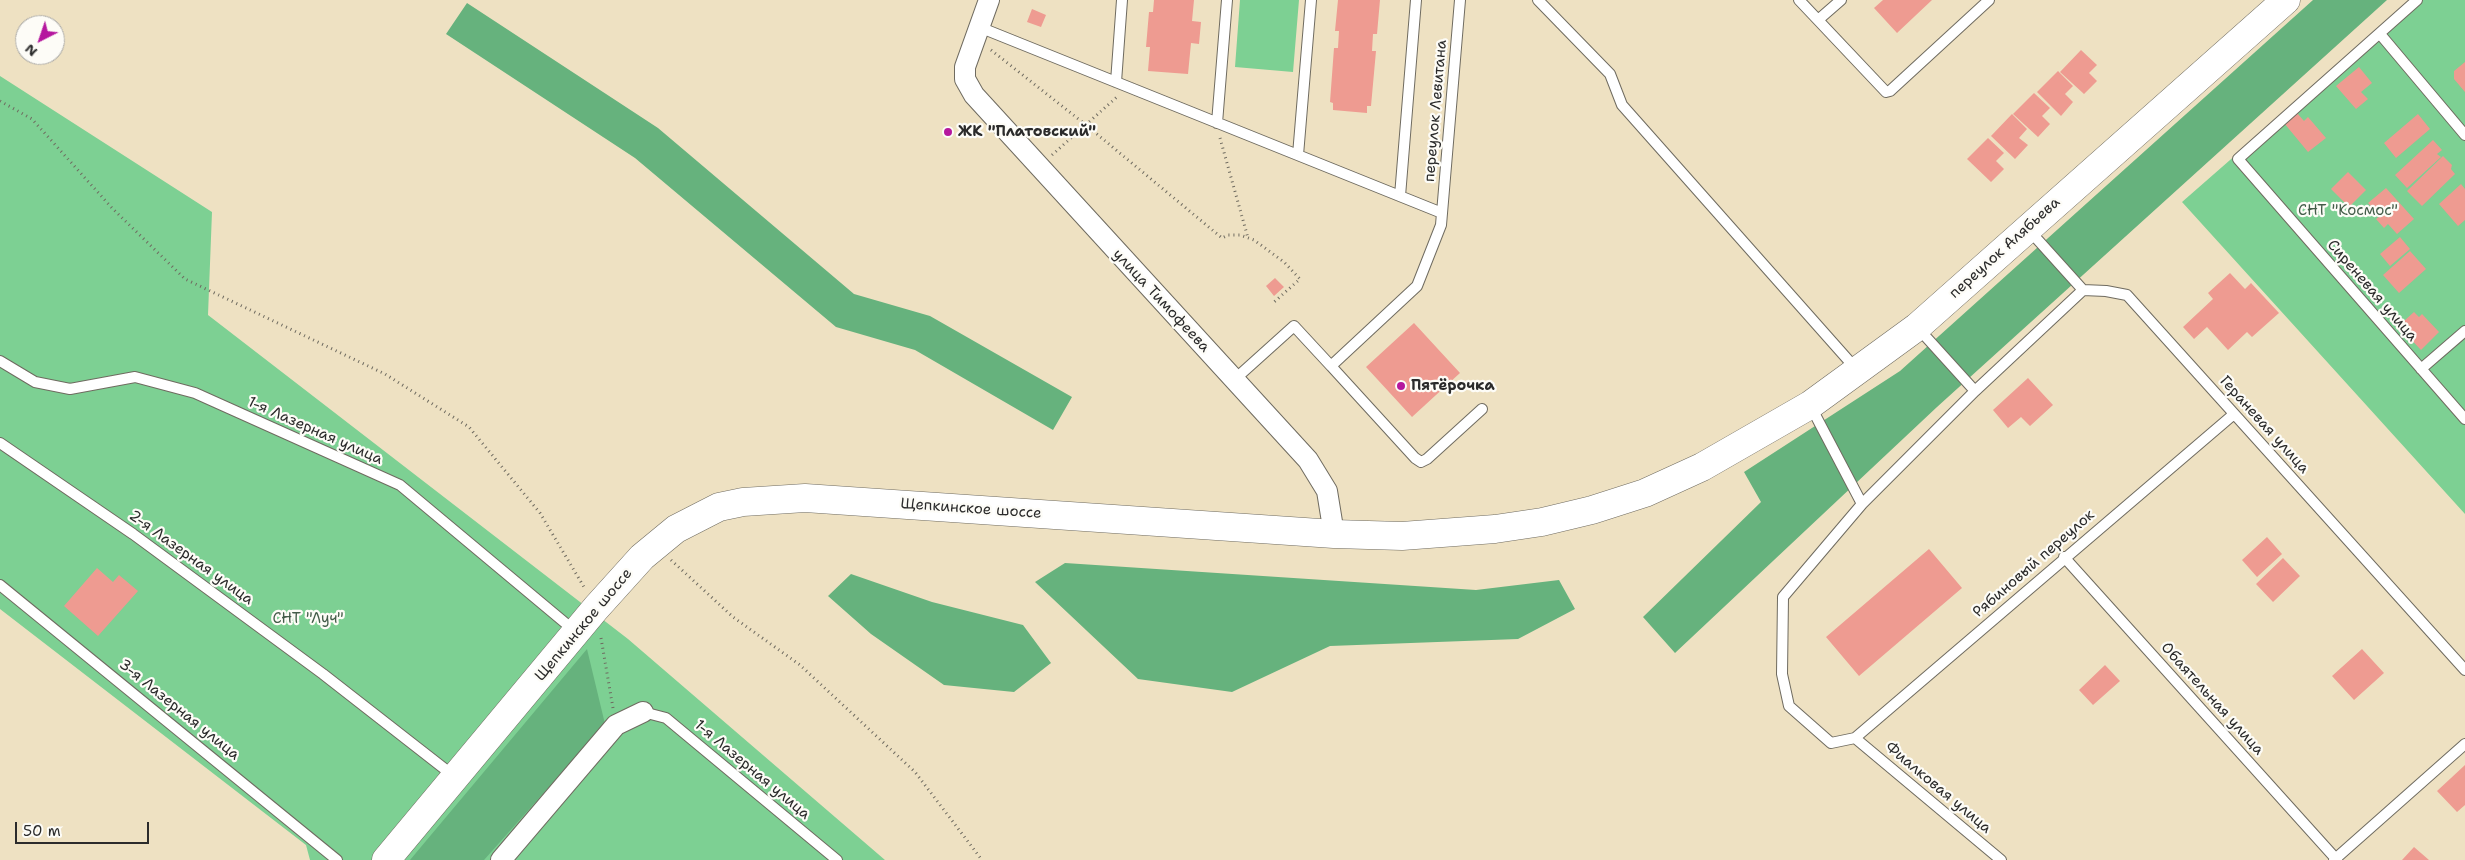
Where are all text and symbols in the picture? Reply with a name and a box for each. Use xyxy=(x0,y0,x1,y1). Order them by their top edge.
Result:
north arrow xyxy=(15,15,65,65)
street label: переулок Левитана xyxy=(1421,39,1451,183)
text: N xyxy=(21,40,41,61)
place label: ЖК "Платовский" xyxy=(958,123,1096,141)
marker: ЖК "Платовский" xyxy=(942,126,954,138)
street label: переулок Алябьева xyxy=(1946,194,2064,302)
park label: СНТ "Космос" xyxy=(2298,202,2398,220)
street label: Сиреневая улица xyxy=(2323,237,2421,345)
street label: улица Тимофеева xyxy=(1109,246,1213,356)
street label: Гераневая улица xyxy=(2215,372,2313,478)
place label: Пятёрочка xyxy=(1411,377,1495,395)
marker: Пятёрочка xyxy=(1395,380,1407,392)
street label: 1-я Лазерная улица xyxy=(245,393,385,469)
street label: Щепкинское шоссе xyxy=(900,495,1042,523)
street label: Рябиновый переулок xyxy=(1970,506,2098,622)
street label: 2-я Лазерная улица xyxy=(125,507,257,609)
street label: Щепкинское шоссе xyxy=(532,565,636,685)
park label: СНТ "Луч" xyxy=(272,610,344,628)
street label: Обаятельная улица xyxy=(2157,639,2267,759)
street label: 3-я Лазерная улица xyxy=(115,656,243,764)
street label: 1-я Лазерная улица xyxy=(690,716,814,824)
street label: Фиалковая улица xyxy=(1881,738,1995,838)
scale bar xyxy=(18,812,151,844)
text: 50 m xyxy=(23,821,61,841)

